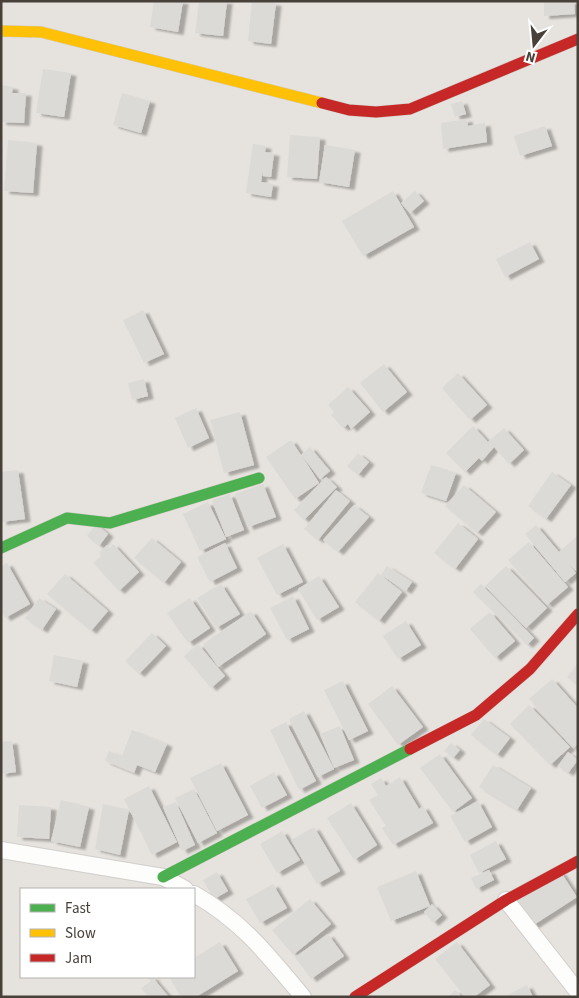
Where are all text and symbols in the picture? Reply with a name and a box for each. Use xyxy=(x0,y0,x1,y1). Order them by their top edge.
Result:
north arrow xyxy=(509,20,559,70)
text: N xyxy=(523,46,538,67)
legend xyxy=(20,888,195,978)
text: Fast xyxy=(65,898,91,919)
text: Slow xyxy=(65,923,96,944)
text: Jam xyxy=(65,948,92,969)

